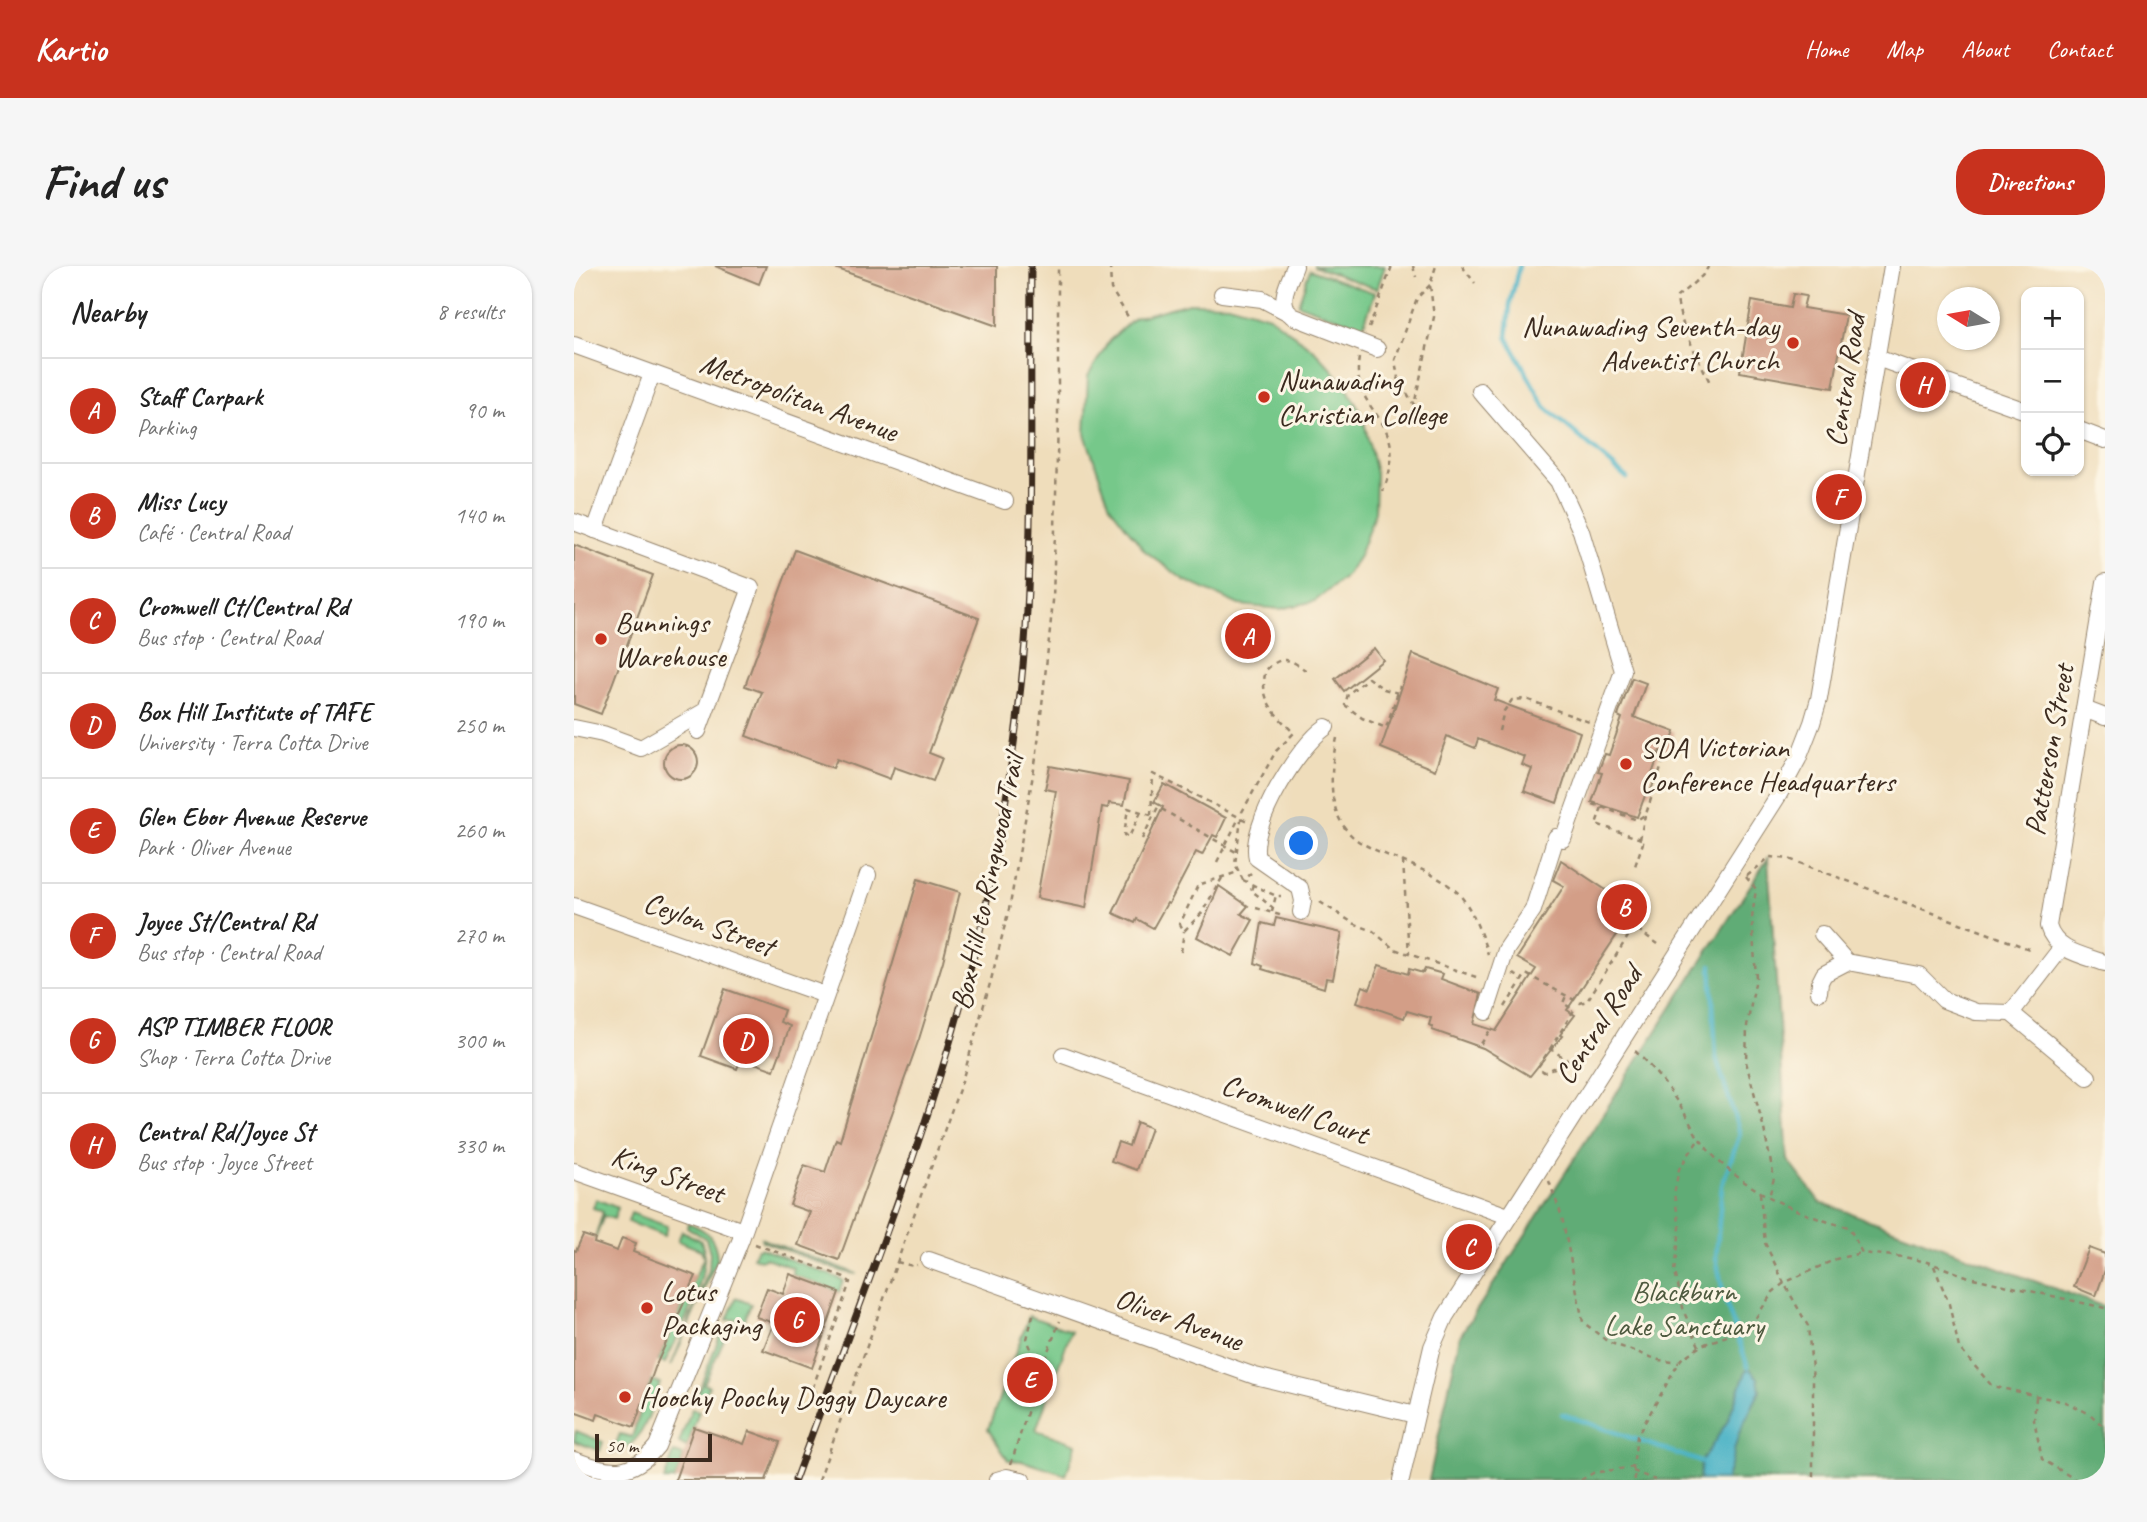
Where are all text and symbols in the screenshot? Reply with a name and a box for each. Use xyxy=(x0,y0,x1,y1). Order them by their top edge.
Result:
text: Kartio xyxy=(35,28,106,70)
text: Home xyxy=(1805,34,1848,64)
text: Map xyxy=(1886,34,1923,64)
text: About xyxy=(1961,34,2009,64)
text: Contact xyxy=(2047,34,2112,64)
button: Directions xyxy=(1956,149,2105,215)
text: Find us xyxy=(42,151,164,213)
north arrow xyxy=(1937,287,2000,350)
map controls xyxy=(2021,287,2084,476)
button: + xyxy=(2021,287,2084,350)
text: Nearby xyxy=(70,293,146,331)
text: 8 results xyxy=(437,297,504,326)
place label: Nunawading Seventh-day Adventist Church xyxy=(1522,307,1781,379)
street label: Central Road xyxy=(1816,307,1875,449)
marker: Nunawading Seventh-day Adventist Church xyxy=(1785,335,1801,351)
street label: Metropolitan Avenue xyxy=(695,344,905,451)
button: − xyxy=(2021,350,2084,413)
pin: H xyxy=(1900,359,1946,411)
place label: Nunawading Christian College xyxy=(1278,361,1449,433)
text: Staff Carpark xyxy=(137,380,262,413)
marker: Nunawading Christian College xyxy=(1256,389,1272,405)
text: A xyxy=(87,396,99,425)
text: 90 m xyxy=(465,396,504,425)
text: Parking xyxy=(137,413,196,442)
button: locate xyxy=(2021,413,2084,476)
pin: F xyxy=(1816,471,1862,523)
text: Miss Lucy xyxy=(137,485,225,518)
text: B xyxy=(87,501,99,530)
text: 140 m xyxy=(455,501,504,530)
text: Café · Central Road xyxy=(137,518,290,547)
text: Cromwell Ct/Central Rd xyxy=(137,590,348,623)
place label: Bunnings Warehouse xyxy=(615,603,728,675)
text: C xyxy=(88,606,98,635)
text: 190 m xyxy=(455,606,504,635)
pin: A xyxy=(1225,610,1271,662)
text: Bus stop · Central Road xyxy=(137,623,321,652)
marker: Bunnings Warehouse xyxy=(593,631,609,647)
street label: Patterson Street xyxy=(2015,659,2083,838)
text: Box Hill Institute of TAFE xyxy=(137,695,371,728)
text: D xyxy=(86,711,100,740)
text: 250 m xyxy=(455,711,504,740)
text: University · Terra Cotta Drive xyxy=(137,728,367,757)
place label: SDA Victorian Conference Headquarters xyxy=(1640,728,1897,800)
street label: Box Hill to Ringwood Trail xyxy=(941,746,1034,1013)
marker: SDA Victorian Conference Headquarters xyxy=(1618,756,1634,772)
text: Glen Ebor Avenue Reserve xyxy=(137,800,366,833)
text: E xyxy=(87,816,99,845)
text: 260 m xyxy=(455,816,504,845)
your location xyxy=(1284,826,1318,860)
text: Park · Oliver Avenue xyxy=(137,833,291,862)
pin: B xyxy=(1601,881,1647,933)
street label: Ceylon Street xyxy=(639,883,783,966)
text: Joyce St/Central Rd xyxy=(137,905,314,938)
text: F xyxy=(88,921,98,950)
text: 270 m xyxy=(455,921,504,950)
text: Bus stop · Central Road xyxy=(137,938,321,967)
street label: Central Road xyxy=(1546,955,1653,1091)
text: ASP TIMBER FLOOR xyxy=(137,1010,331,1043)
pin: D xyxy=(723,1015,769,1067)
text: G xyxy=(87,1026,99,1055)
text: 300 m xyxy=(455,1026,504,1055)
text: Shop · Terra Cotta Drive xyxy=(137,1043,330,1072)
street label: Cromwell Court xyxy=(1217,1065,1376,1154)
text: Central Rd/Joyce St xyxy=(137,1115,314,1148)
text: H xyxy=(86,1131,100,1160)
text: 330 m xyxy=(455,1131,504,1160)
street label: King Street xyxy=(607,1136,732,1213)
text: Bus stop · Joyce Street xyxy=(137,1148,312,1177)
pin: C xyxy=(1446,1221,1492,1273)
place label: Lotus Packaging xyxy=(661,1272,763,1344)
park label: Blackburn Lake Sanctuary xyxy=(1604,1272,1767,1344)
street label: Oliver Avenue xyxy=(1110,1278,1250,1360)
pin: G xyxy=(774,1294,820,1346)
marker: Lotus Packaging xyxy=(639,1300,655,1316)
pin: E xyxy=(1007,1354,1053,1406)
place label: Hoochy Poochy Doggy Daycare xyxy=(639,1378,948,1416)
marker: Hoochy Poochy Doggy Daycare xyxy=(617,1389,633,1405)
scale bar xyxy=(595,1431,712,1463)
text: 50 m xyxy=(606,1434,638,1458)

